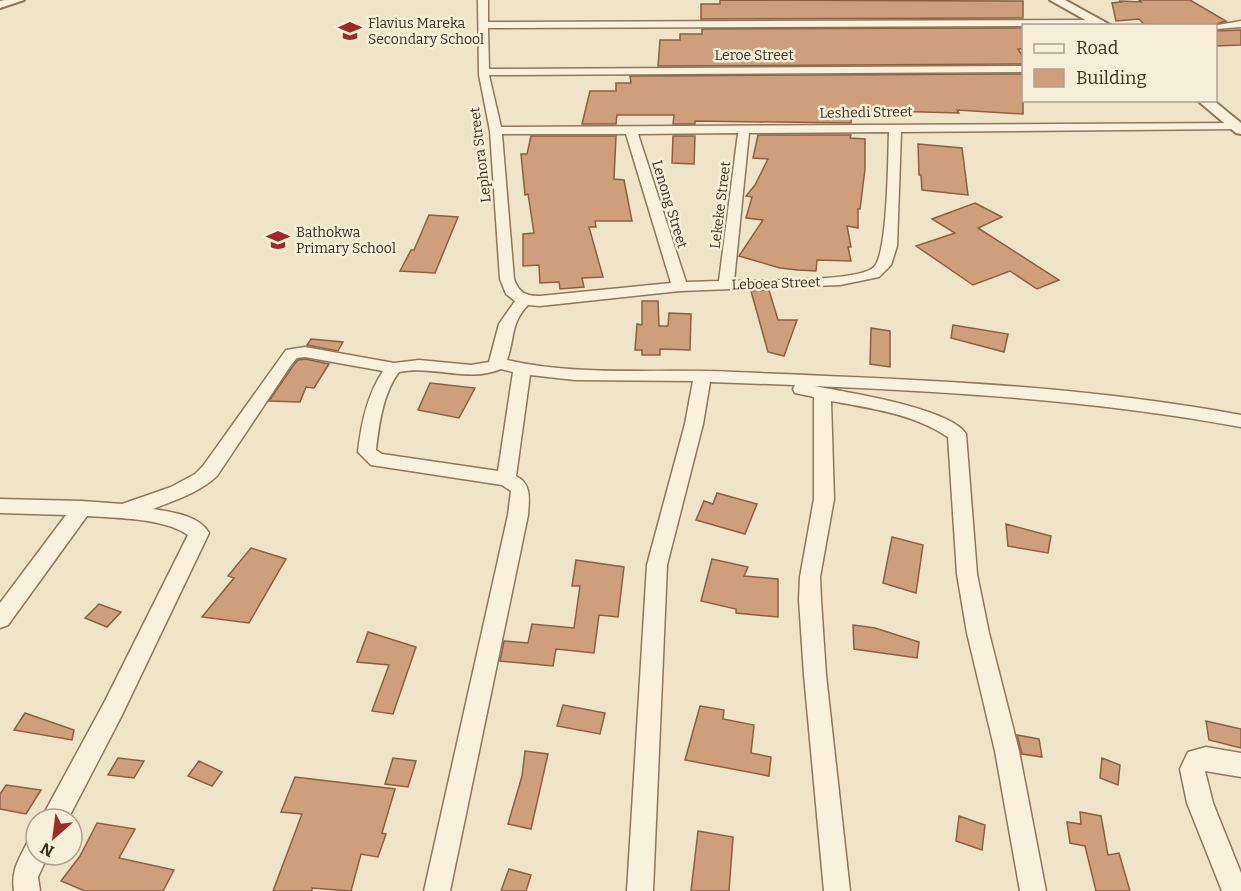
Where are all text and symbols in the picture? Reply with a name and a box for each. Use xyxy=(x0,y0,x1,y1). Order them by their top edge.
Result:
place label: Flavius Mareka Secondary School xyxy=(368,15,484,48)
school or university icon: Flavius Mareka Secondary School xyxy=(337,18,363,44)
legend xyxy=(1022,24,1217,102)
text: Road xyxy=(1076,37,1119,59)
street label: Leroe Street xyxy=(714,47,794,64)
text: Building xyxy=(1076,67,1147,89)
street label: Leshedi Street xyxy=(819,103,913,122)
street label: Lephora Street xyxy=(466,106,495,204)
street label: Lenong Street xyxy=(648,158,691,250)
street label: Lekeke Street xyxy=(707,160,734,250)
place label: Bathokwa Primary School xyxy=(296,224,396,257)
school or university icon: Bathokwa Primary School xyxy=(265,227,291,253)
street label: Leboea Street xyxy=(731,273,821,294)
north arrow xyxy=(24,807,84,867)
text: N xyxy=(37,839,57,861)

